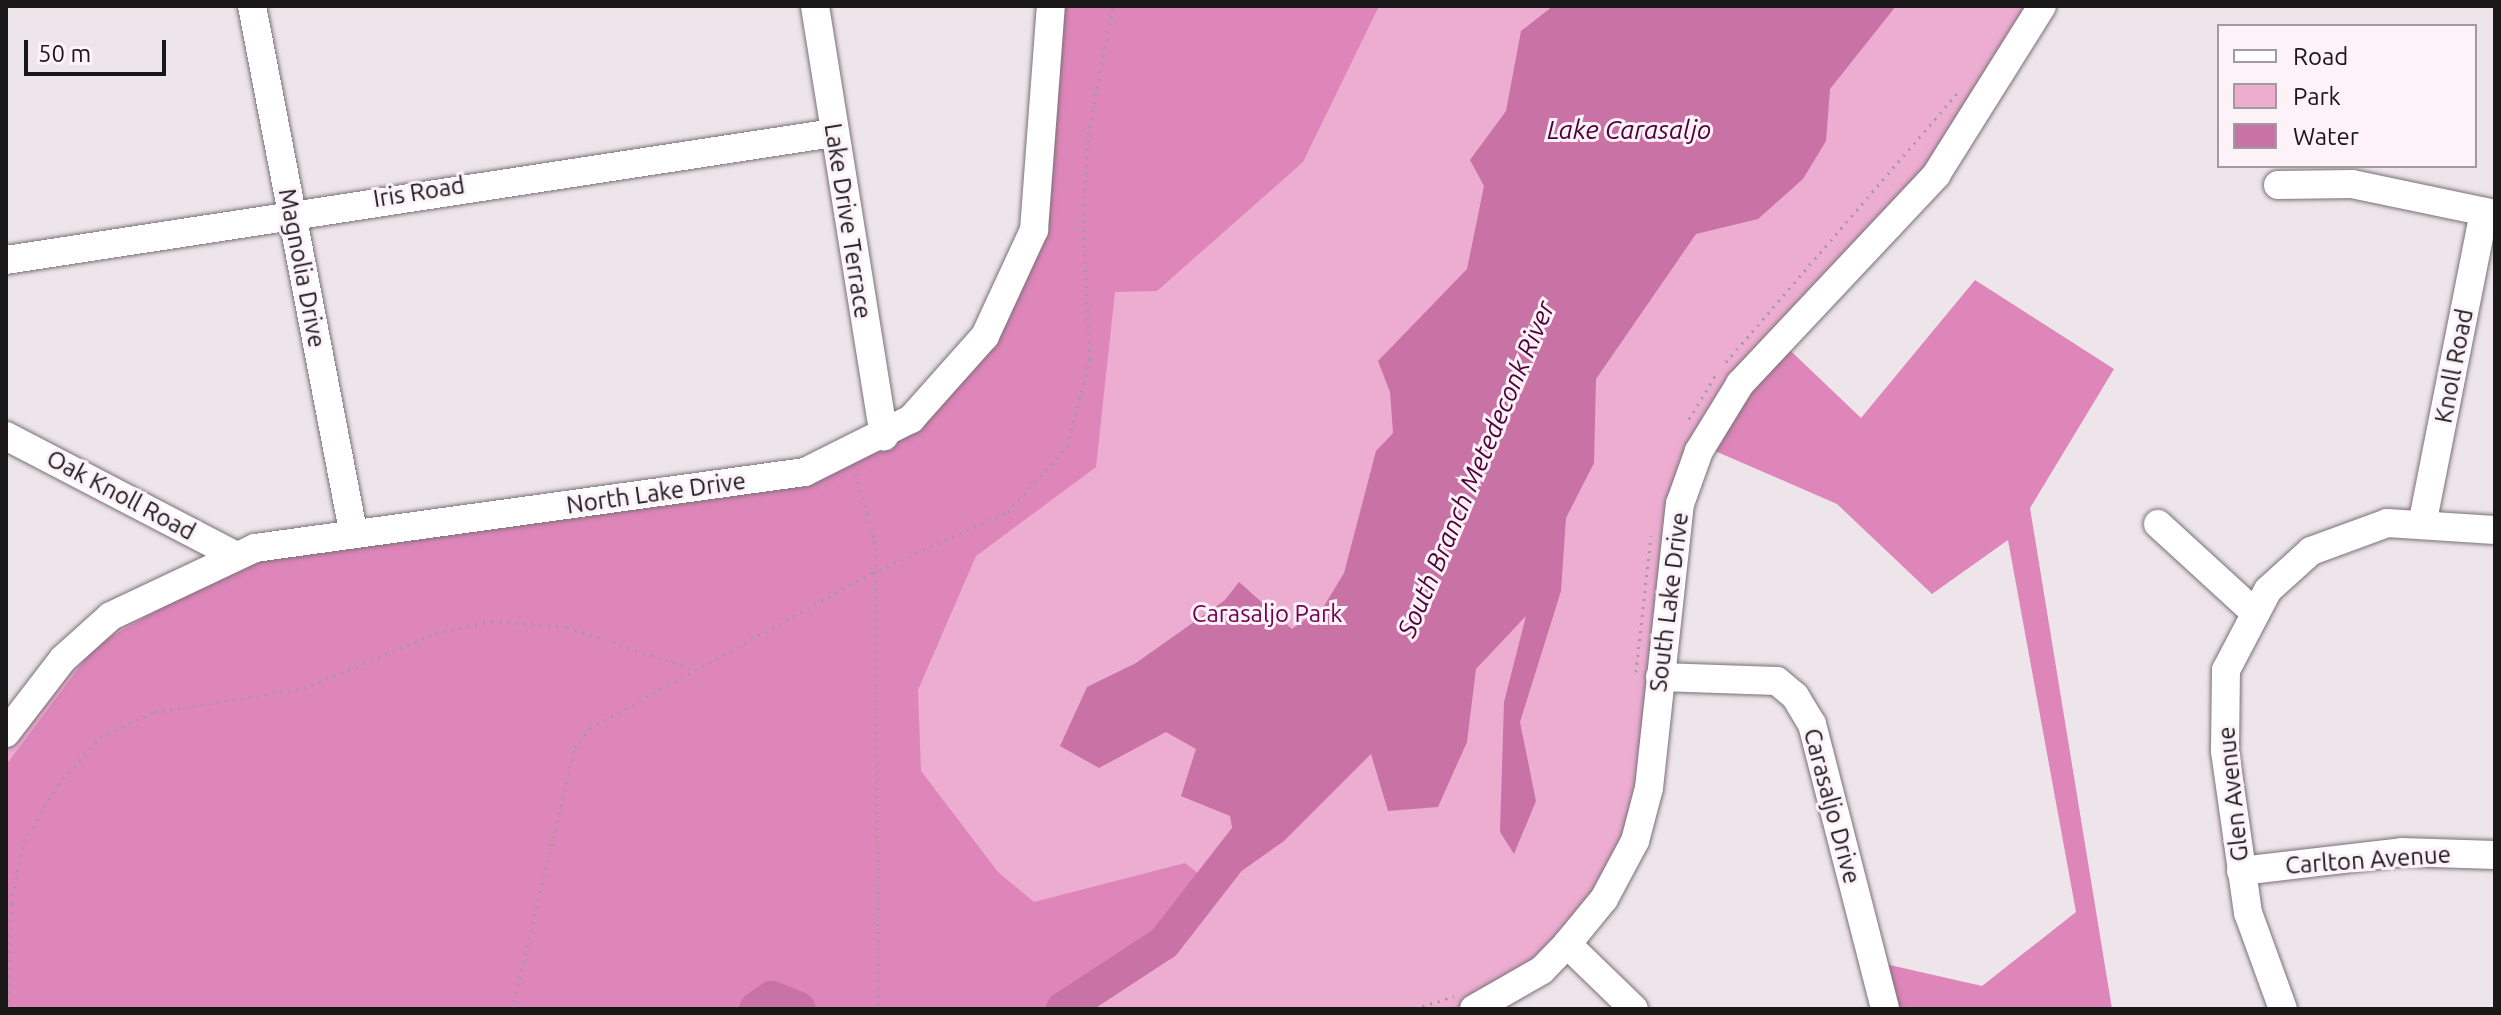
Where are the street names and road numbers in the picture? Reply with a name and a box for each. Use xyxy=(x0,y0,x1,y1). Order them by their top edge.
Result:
street label: Lake Drive Terrace xyxy=(818,121,878,321)
street label: Iris Road xyxy=(371,171,467,213)
street label: Magnolia Drive xyxy=(272,186,332,350)
street label: Knoll Road xyxy=(2429,306,2479,426)
street label: Oak Knoll Road xyxy=(42,444,200,546)
street label: North Lake Drive xyxy=(565,466,747,520)
street label: South Lake Drive xyxy=(1644,511,1694,693)
street label: Carasaljo Drive xyxy=(1797,725,1867,887)
street label: Glen Avenue xyxy=(2212,725,2254,863)
street label: Carlton Avenue xyxy=(2284,840,2452,880)

